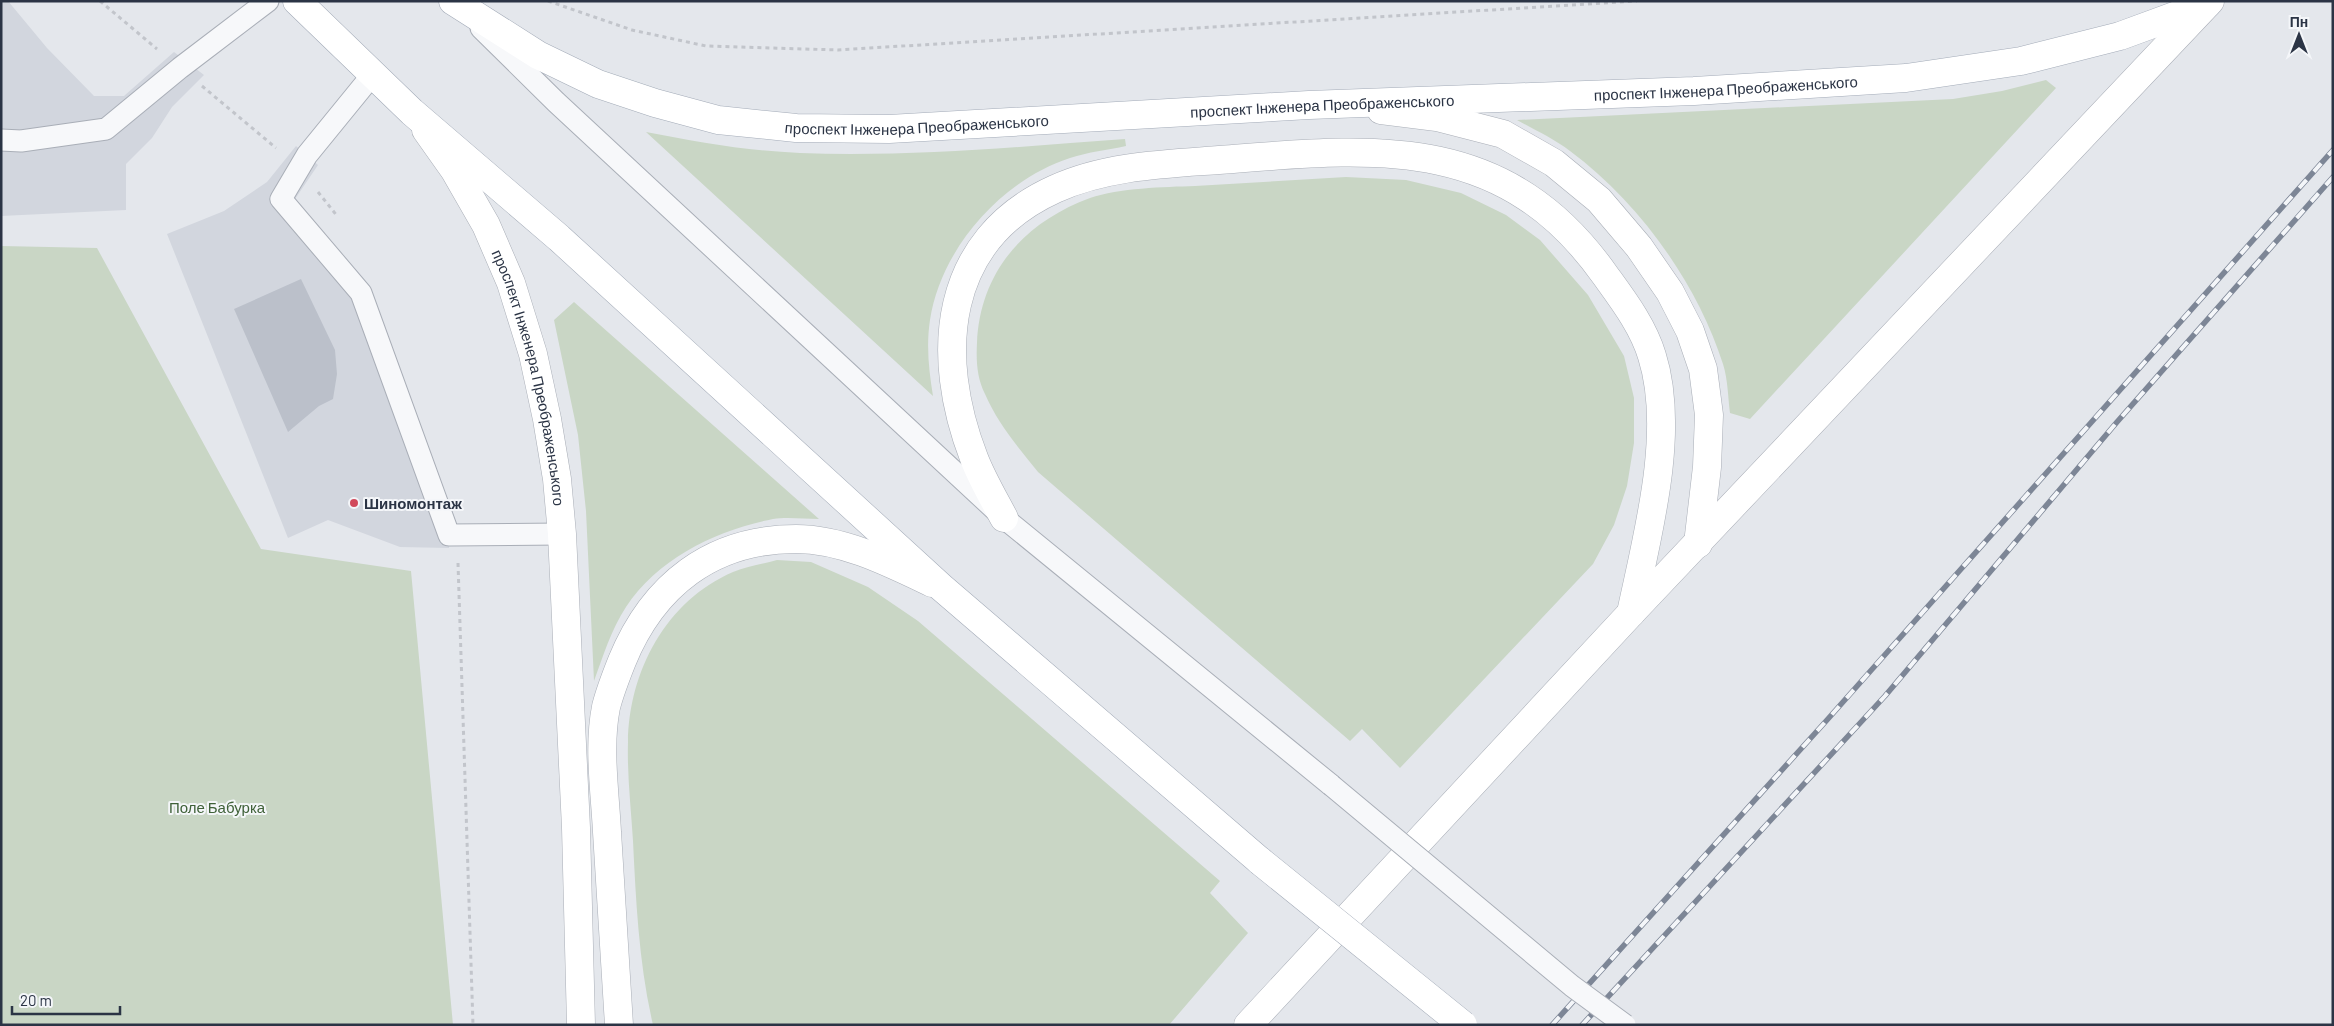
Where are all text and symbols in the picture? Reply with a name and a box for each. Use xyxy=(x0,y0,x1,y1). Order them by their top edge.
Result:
north arrow xyxy=(2274,10,2324,60)
text: Пн xyxy=(2290,13,2308,30)
street label: проспект Інженера Преображенського xyxy=(1594,72,1858,104)
street label: проспект Інженера Преображенського xyxy=(1190,91,1455,121)
street label: проспект Інженера Преображенського xyxy=(784,111,1049,138)
street label: проспект Інженера Преображенського xyxy=(489,247,568,507)
place label: Шиномонтаж xyxy=(364,494,462,512)
marker: Шиномонтаж xyxy=(348,497,360,509)
park label: Поле Бабурка xyxy=(169,798,266,816)
scale bar xyxy=(12,984,120,1016)
text: 20 m xyxy=(20,991,52,1009)

